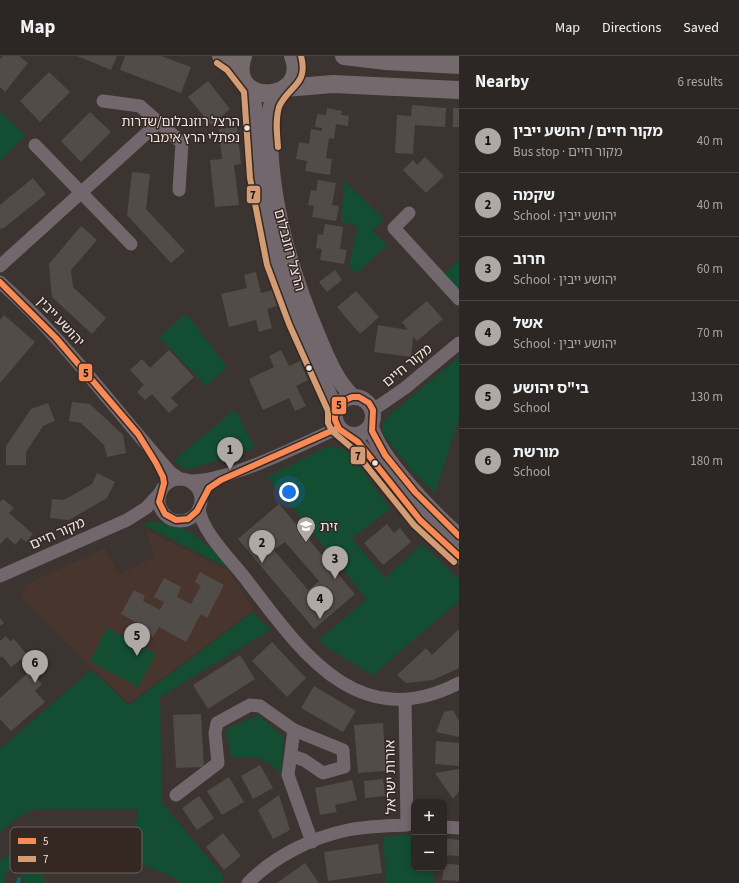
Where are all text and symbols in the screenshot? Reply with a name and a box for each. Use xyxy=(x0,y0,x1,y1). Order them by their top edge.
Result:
text: Map xyxy=(20,14,55,41)
text: Map xyxy=(555,18,580,38)
text: Directions xyxy=(602,18,661,38)
text: Saved xyxy=(683,18,719,38)
text: Nearby xyxy=(475,70,529,94)
text: 6 results xyxy=(678,73,723,91)
place label: הרצל רוזנבלום/שדרות נפתלי הרץ אימבר xyxy=(121,113,240,147)
text: מקור חיים / יהושע ייבין xyxy=(513,121,663,142)
marker: הרצל רוזנבלום/שדרות נפתלי הרץ אימבר xyxy=(242,123,252,133)
text: 1 xyxy=(485,132,491,150)
text: 40 m xyxy=(697,132,723,150)
text: Bus stop · מקור חיים xyxy=(513,143,623,161)
line badge: 7 xyxy=(246,185,261,204)
text: שקמה xyxy=(513,185,555,206)
text: 7 xyxy=(250,188,256,203)
text: 2 xyxy=(485,196,491,214)
text: 40 m xyxy=(697,196,723,214)
street label: הרצל רוזנבלום xyxy=(268,207,310,294)
text: School · יהושע ייבין xyxy=(513,207,617,225)
text: חרוב xyxy=(513,249,545,270)
text: 3 xyxy=(485,260,491,278)
text: 60 m xyxy=(697,260,723,278)
text: School · יהושע ייבין xyxy=(513,271,617,289)
street label: יהושע ייבין xyxy=(32,292,89,351)
text: אשל xyxy=(513,313,543,334)
text: 4 xyxy=(485,324,491,342)
text: 70 m xyxy=(697,324,723,342)
text: School · יהושע ייבין xyxy=(513,335,617,353)
street label: מקור חיים xyxy=(378,339,437,392)
line badge: 5 xyxy=(78,363,93,382)
unlabelled marker xyxy=(304,363,314,373)
text: 5 xyxy=(83,366,89,381)
text: בי"ס יהושע xyxy=(513,378,589,399)
text: 5 xyxy=(485,388,491,406)
text: 130 m xyxy=(690,388,723,406)
line badge: 5 xyxy=(331,396,347,415)
text: 5 xyxy=(336,398,342,413)
text: School xyxy=(513,399,550,417)
pin: 1 xyxy=(217,437,243,470)
text: מורשת xyxy=(513,442,559,463)
line badge: 7 xyxy=(350,446,366,465)
text: 7 xyxy=(355,449,361,464)
text: 6 xyxy=(485,452,491,470)
text: 180 m xyxy=(690,452,723,470)
unlabelled marker xyxy=(370,458,380,468)
text: School xyxy=(513,463,550,481)
your location xyxy=(279,482,299,502)
street label: מקור חיים xyxy=(26,513,88,555)
school or university icon: זית xyxy=(295,515,317,543)
place label: זית xyxy=(320,517,338,537)
pin: 2 xyxy=(249,530,275,563)
pin: 3 xyxy=(322,546,348,579)
pin: 4 xyxy=(307,586,333,619)
pin: 5 xyxy=(124,623,150,656)
pin: 6 xyxy=(22,650,48,683)
street label: אורות ישראל xyxy=(380,739,402,814)
map controls xyxy=(411,799,447,871)
button: + xyxy=(411,799,447,835)
legend xyxy=(10,827,142,873)
text: 5 xyxy=(43,834,48,849)
button: − xyxy=(411,835,447,871)
text: 7 xyxy=(43,852,48,867)

